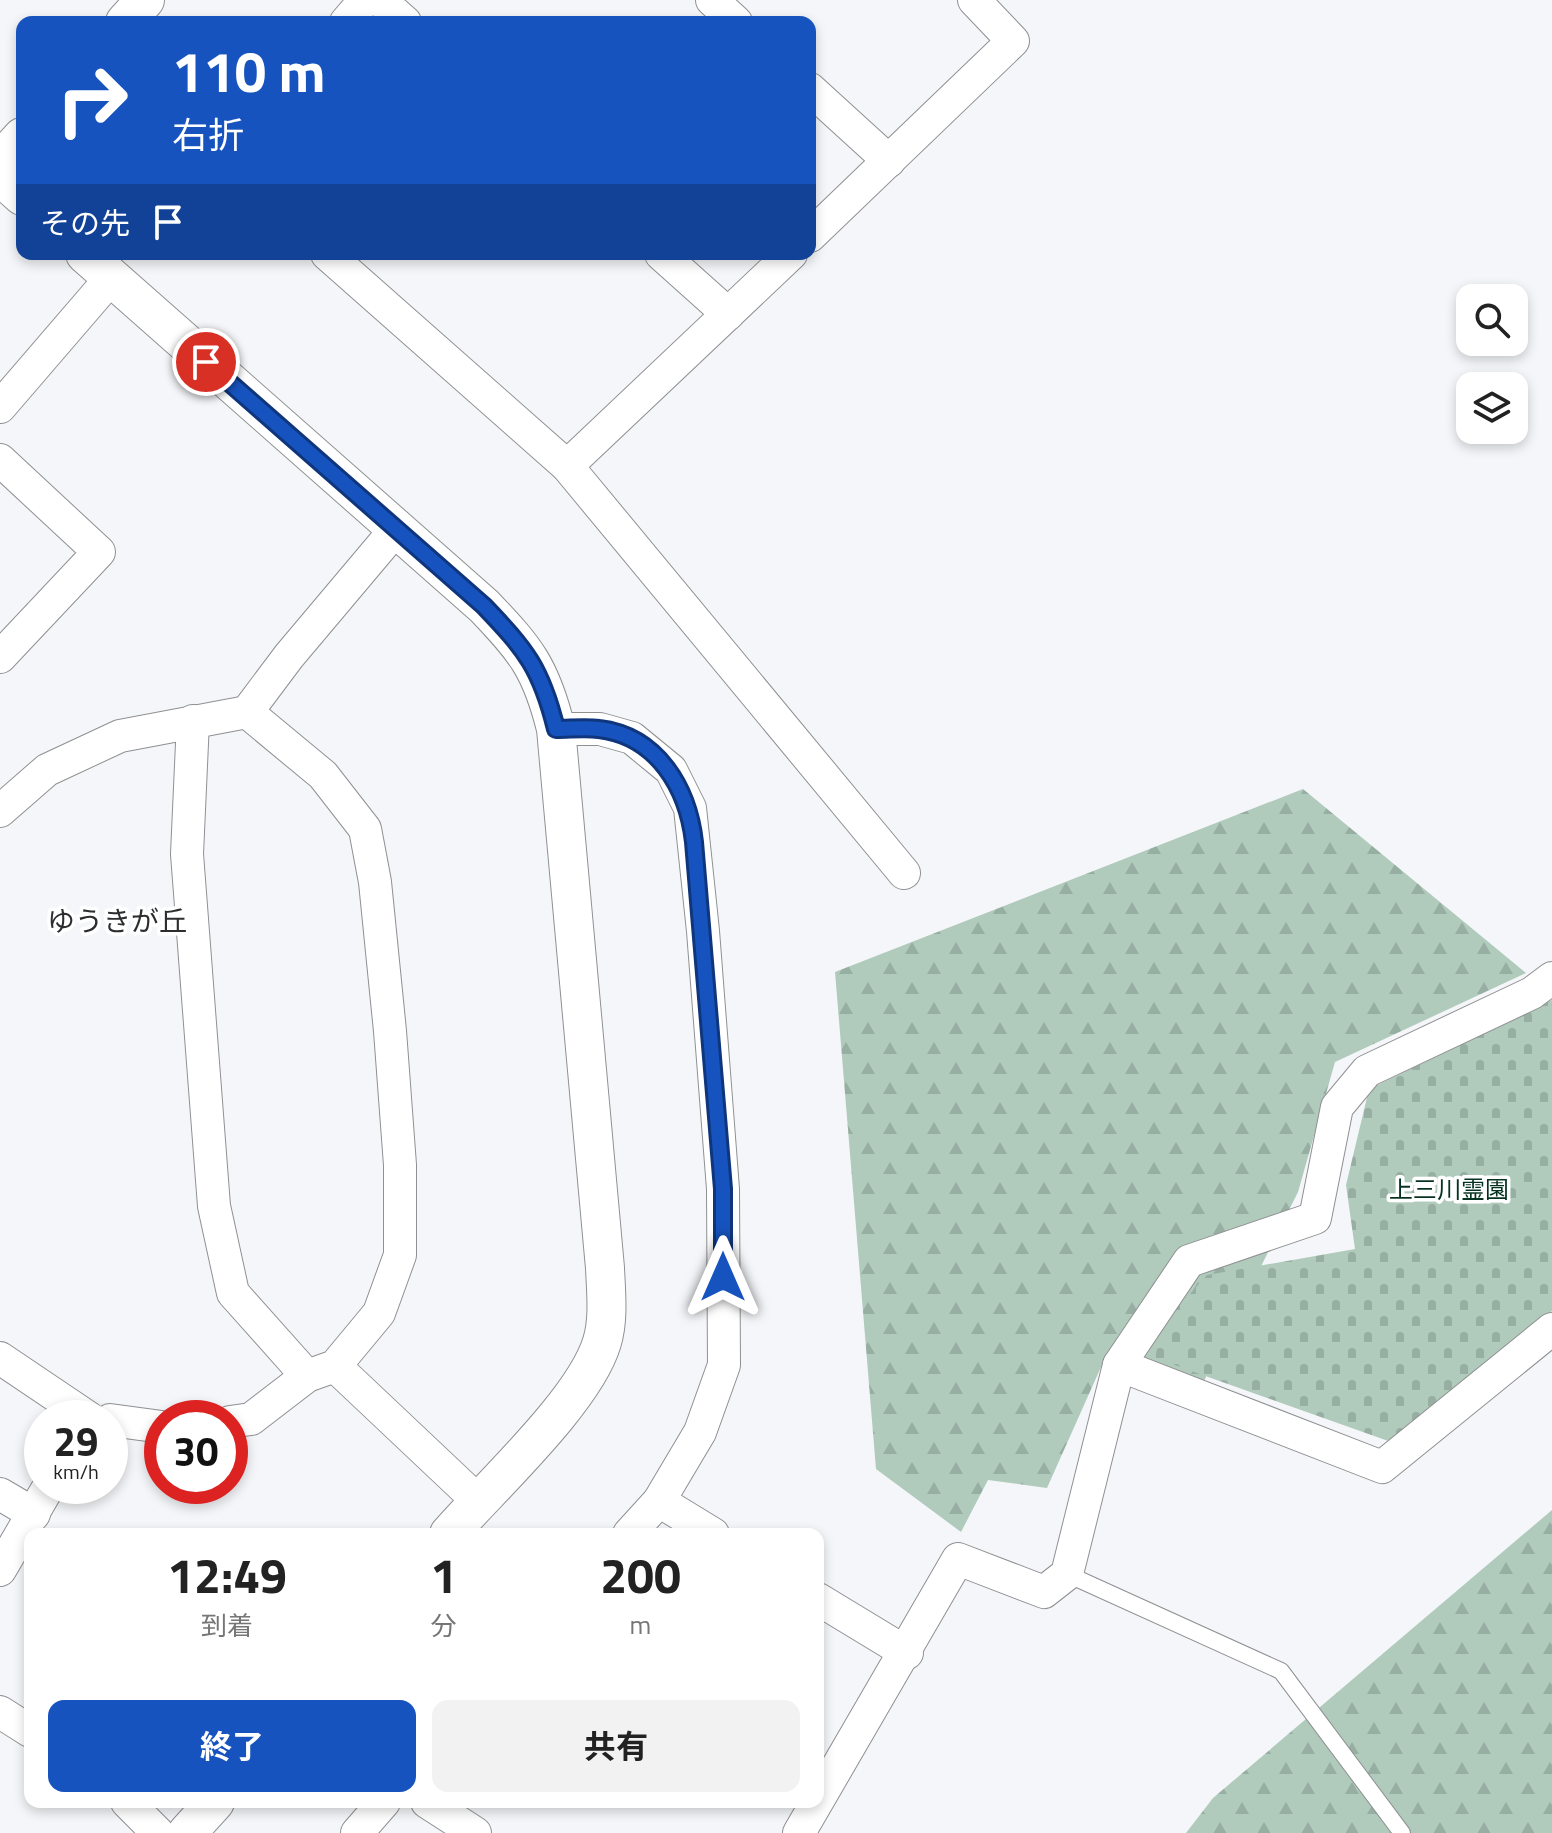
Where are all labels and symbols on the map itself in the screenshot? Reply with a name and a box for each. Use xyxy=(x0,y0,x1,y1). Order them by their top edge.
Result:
pin xyxy=(172,328,240,396)
district label: ゆうきが丘 xyxy=(47,899,187,942)
park label: 上三川霊園 xyxy=(1389,1171,1509,1207)
position arrow xyxy=(681,1235,765,1319)
speed limit sign: 30 xyxy=(144,1400,248,1504)

